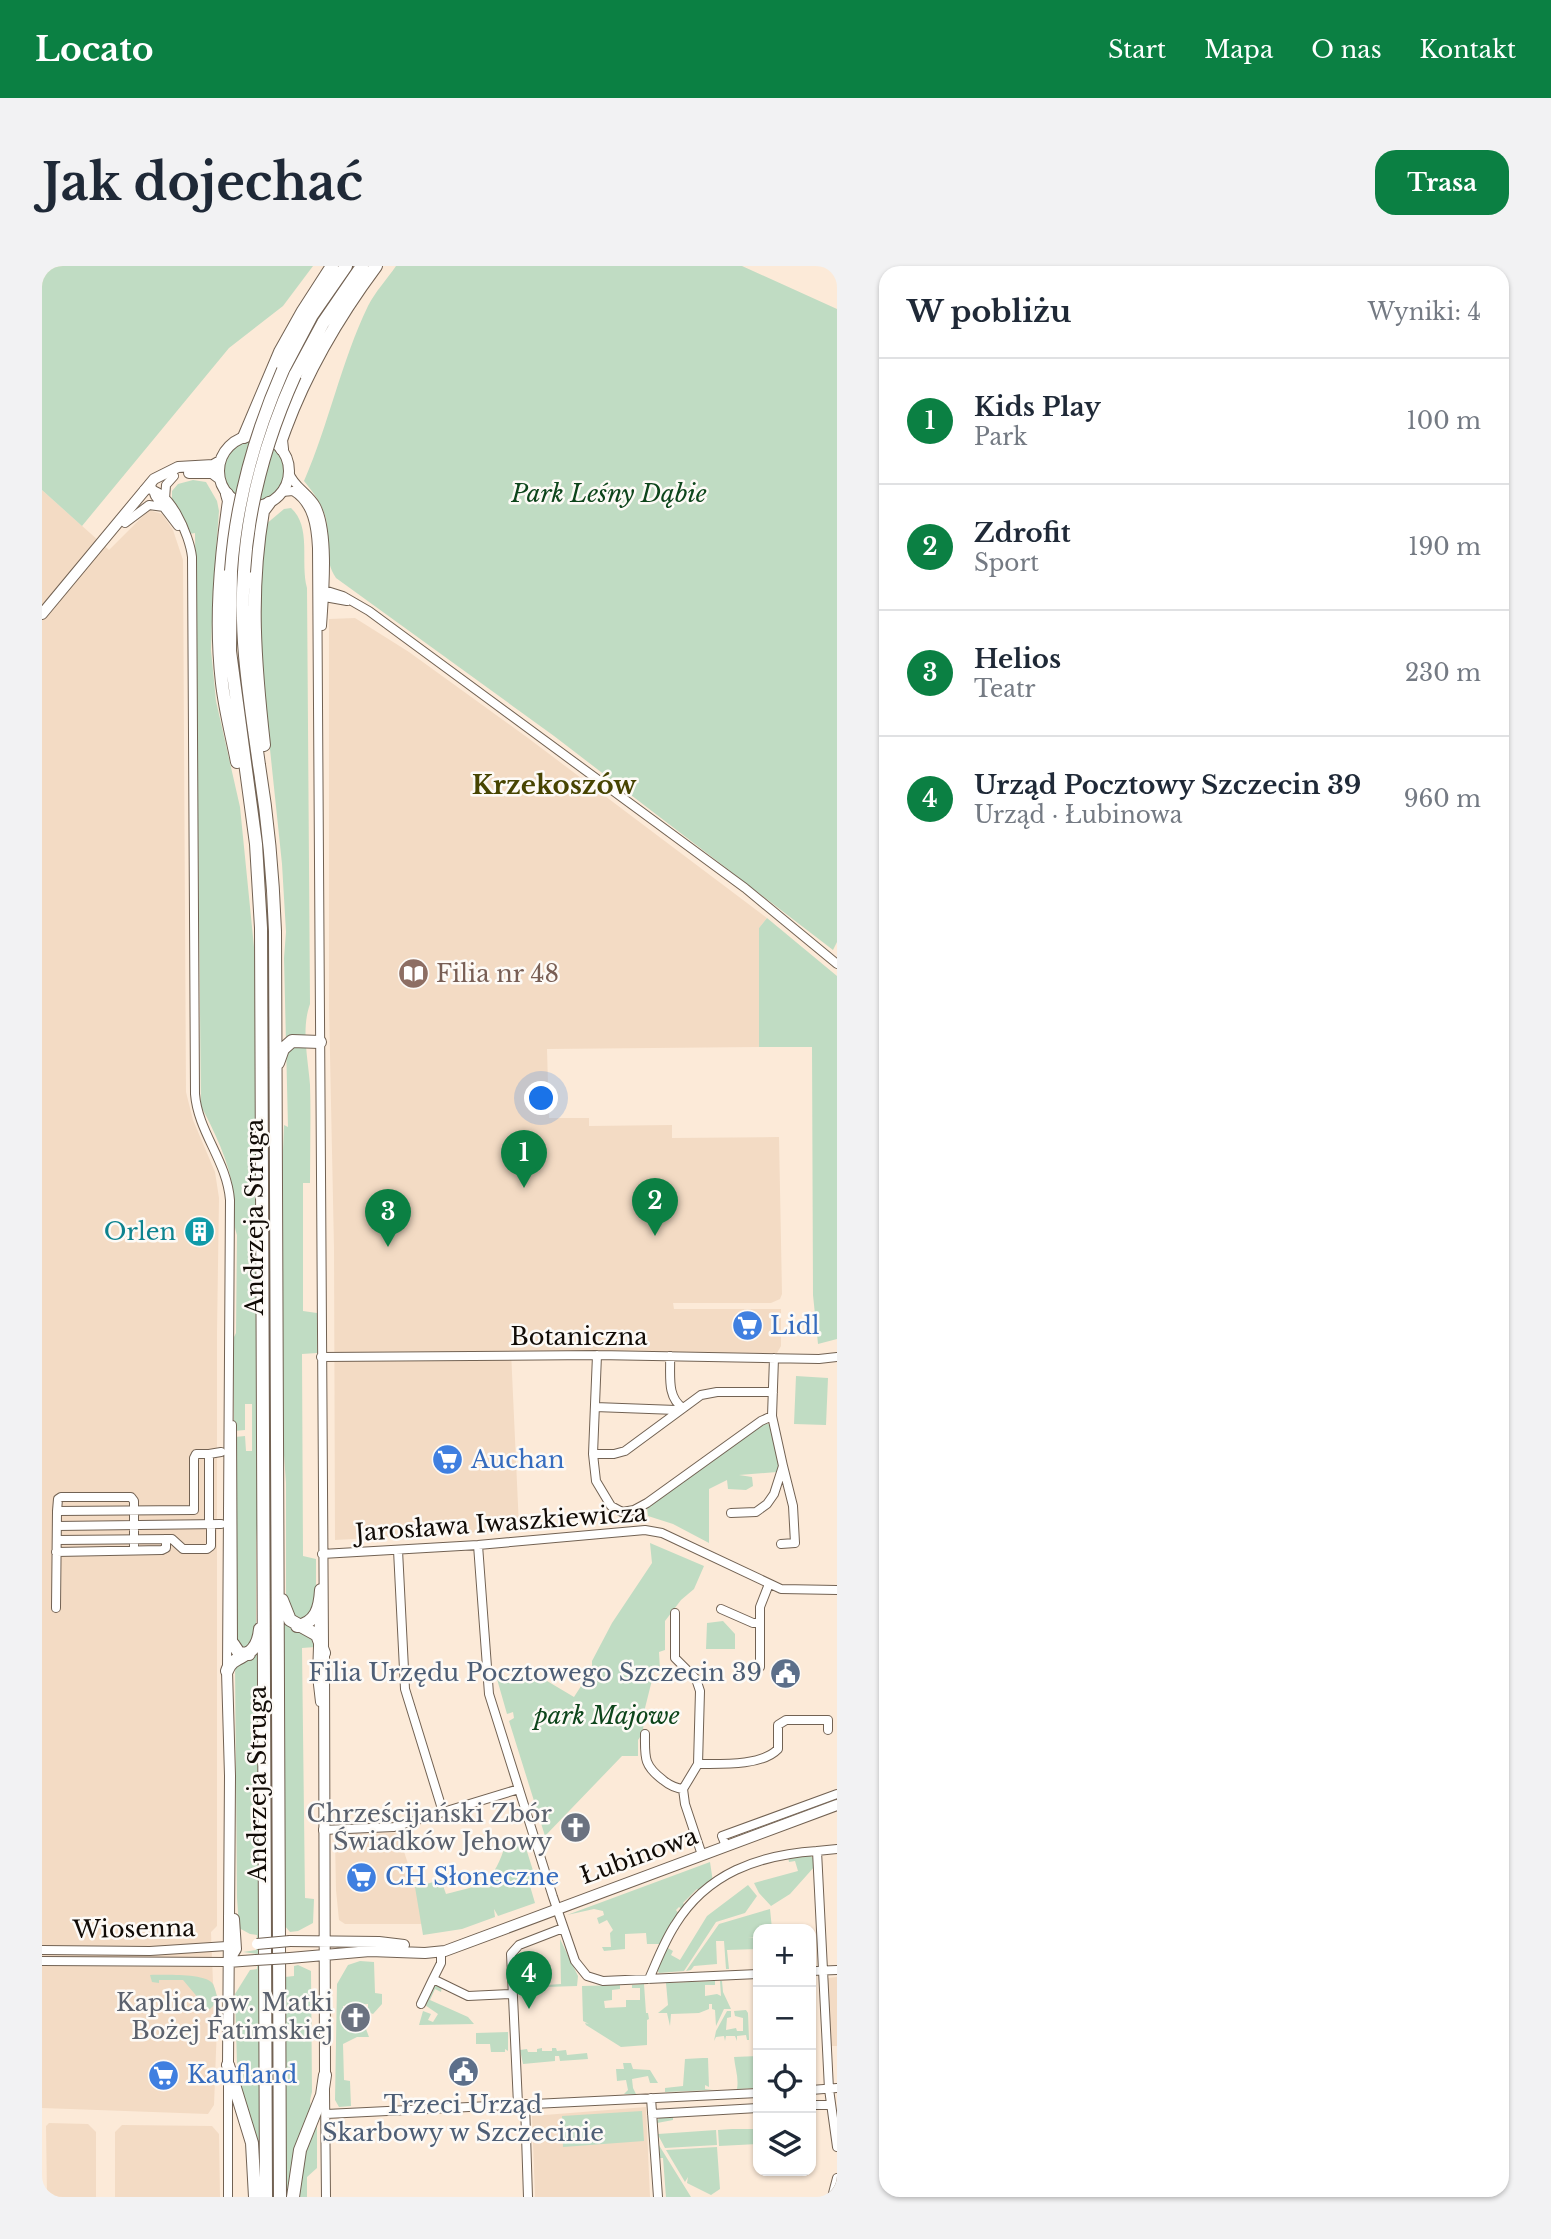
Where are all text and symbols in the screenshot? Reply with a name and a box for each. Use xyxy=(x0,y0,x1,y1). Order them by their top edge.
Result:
text: Locato xyxy=(35,29,154,70)
text: Start xyxy=(1108,35,1166,64)
text: Mapa xyxy=(1204,35,1273,64)
text: O nas xyxy=(1311,35,1382,64)
text: Kontakt xyxy=(1420,35,1516,64)
button: Trasa xyxy=(1375,150,1509,215)
text: Jak dojechać xyxy=(42,152,363,213)
text: W pobliżu xyxy=(907,293,1071,330)
text: Wyniki: 4 xyxy=(1368,298,1481,326)
text: Kids Play xyxy=(974,391,1101,423)
text: 1 xyxy=(925,407,935,435)
text: 100 m xyxy=(1407,407,1481,435)
text: Park xyxy=(974,423,1027,451)
park label: Park Leśny Dąbie xyxy=(510,479,707,508)
text: Zdrofit xyxy=(974,517,1071,549)
text: 2 xyxy=(923,533,937,561)
text: 190 m xyxy=(1408,533,1481,561)
text: Sport xyxy=(974,549,1039,577)
text: Helios xyxy=(974,643,1061,675)
text: 3 xyxy=(923,659,937,687)
text: 230 m xyxy=(1405,659,1481,687)
text: Teatr xyxy=(974,675,1036,703)
district label: Krzekoszów xyxy=(472,769,637,801)
text: Urząd Pocztowy Szczecin 39 xyxy=(974,769,1361,801)
text: 4 xyxy=(922,785,938,813)
text: 960 m xyxy=(1404,785,1481,813)
text: Urząd · Łubinowa xyxy=(974,801,1182,829)
library icon: Filia nr 48 xyxy=(396,957,430,991)
place label: Filia nr 48 xyxy=(436,959,559,988)
your location xyxy=(524,1081,558,1115)
street label: Andrzeja Struga xyxy=(240,1118,269,1316)
pin: 1 xyxy=(501,1130,547,1188)
pin: 2 xyxy=(632,1178,678,1236)
pin: 3 xyxy=(365,1189,411,1247)
building icon: Orlen xyxy=(182,1215,216,1249)
place label: Orlen xyxy=(104,1217,176,1246)
supermarket icon: Lidl xyxy=(730,1309,764,1343)
place label: Lidl xyxy=(770,1311,820,1340)
street label: Botaniczna xyxy=(510,1322,648,1351)
supermarket icon: Auchan xyxy=(431,1443,465,1477)
place label: Auchan xyxy=(470,1445,565,1474)
street label: Jarosława Iwaszkiewicza xyxy=(351,1498,648,1547)
public building icon: Filia Urzędu Pocztowego Szczecin 39 xyxy=(768,1656,802,1690)
place label: Filia Urzędu Pocztowego Szczecin 39 xyxy=(308,1658,762,1687)
street label: Andrzeja Struga xyxy=(243,1685,272,1883)
park label: park Majowe xyxy=(531,1701,680,1730)
place label: Chrześcijański Zbór Świadków Jehowy xyxy=(307,1799,553,1856)
church icon: Chrześcijański Zbór Świadków Jehowy xyxy=(558,1811,592,1845)
street label: Łubinowa xyxy=(576,1821,702,1890)
supermarket icon: CH Słoneczne xyxy=(345,1860,379,1894)
place label: CH Słoneczne xyxy=(385,1862,559,1891)
street label: Wiosenna xyxy=(71,1913,196,1944)
map controls xyxy=(753,1924,816,2176)
button: + xyxy=(753,1924,816,1987)
pin: 4 xyxy=(506,1951,552,2009)
button: − xyxy=(753,1987,816,2050)
place label: Kaplica pw. Matki Bożej Fatimskiej xyxy=(116,1988,333,2045)
church icon: Kaplica pw. Matki Bożej Fatimskiej xyxy=(339,2000,373,2034)
button: locate xyxy=(753,2050,816,2113)
public building icon: Trzeci Urząd Skarbowy w Szczecinie xyxy=(446,2054,480,2088)
supermarket icon: Kaufland xyxy=(147,2058,181,2092)
place label: Kaufland xyxy=(187,2060,297,2089)
place label: Trzeci Urząd Skarbowy w Szczecinie xyxy=(322,2090,604,2147)
button: layers xyxy=(753,2113,816,2176)

